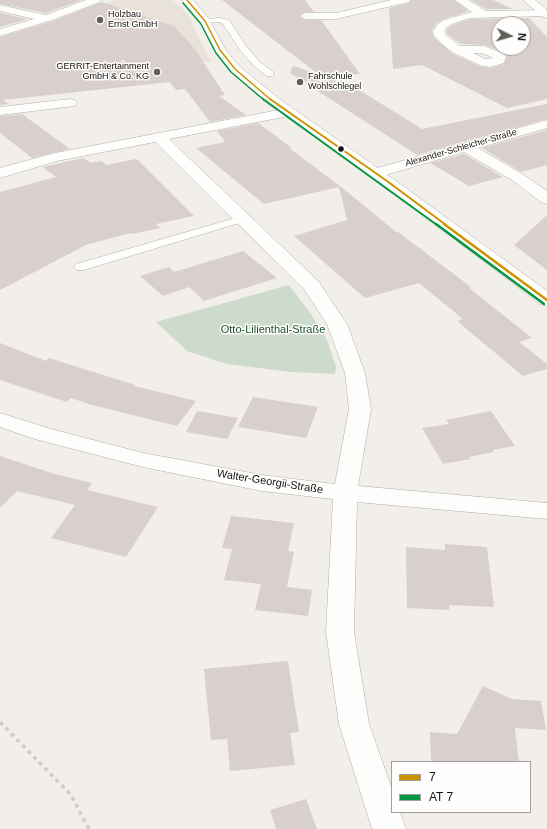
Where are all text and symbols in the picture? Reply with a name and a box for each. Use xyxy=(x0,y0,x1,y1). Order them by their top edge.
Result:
place label: Holzbau Ernst GmbH xyxy=(108,10,158,31)
marker: Holzbau Ernst GmbH xyxy=(95,15,105,25)
north arrow xyxy=(491,16,531,56)
text: N xyxy=(516,32,528,41)
place label: GERRIT-Entertainment GmbH & Co. KG xyxy=(56,62,149,83)
marker: GERRIT-Entertainment GmbH & Co. KG xyxy=(152,67,162,77)
place label: Fahrschule Wohlschlegel xyxy=(308,72,361,93)
marker: Fahrschule Wohlschlegel xyxy=(295,77,305,87)
street label: Alexander-Schleicher-Straße xyxy=(404,127,518,169)
unlabelled marker xyxy=(336,144,346,154)
park label: Otto-Lilienthal-Straße xyxy=(221,323,325,337)
street label: Walter-Georgii-Straße xyxy=(216,467,324,497)
legend xyxy=(391,761,531,813)
text: 7 xyxy=(429,770,436,784)
text: AT 7 xyxy=(429,790,453,804)

